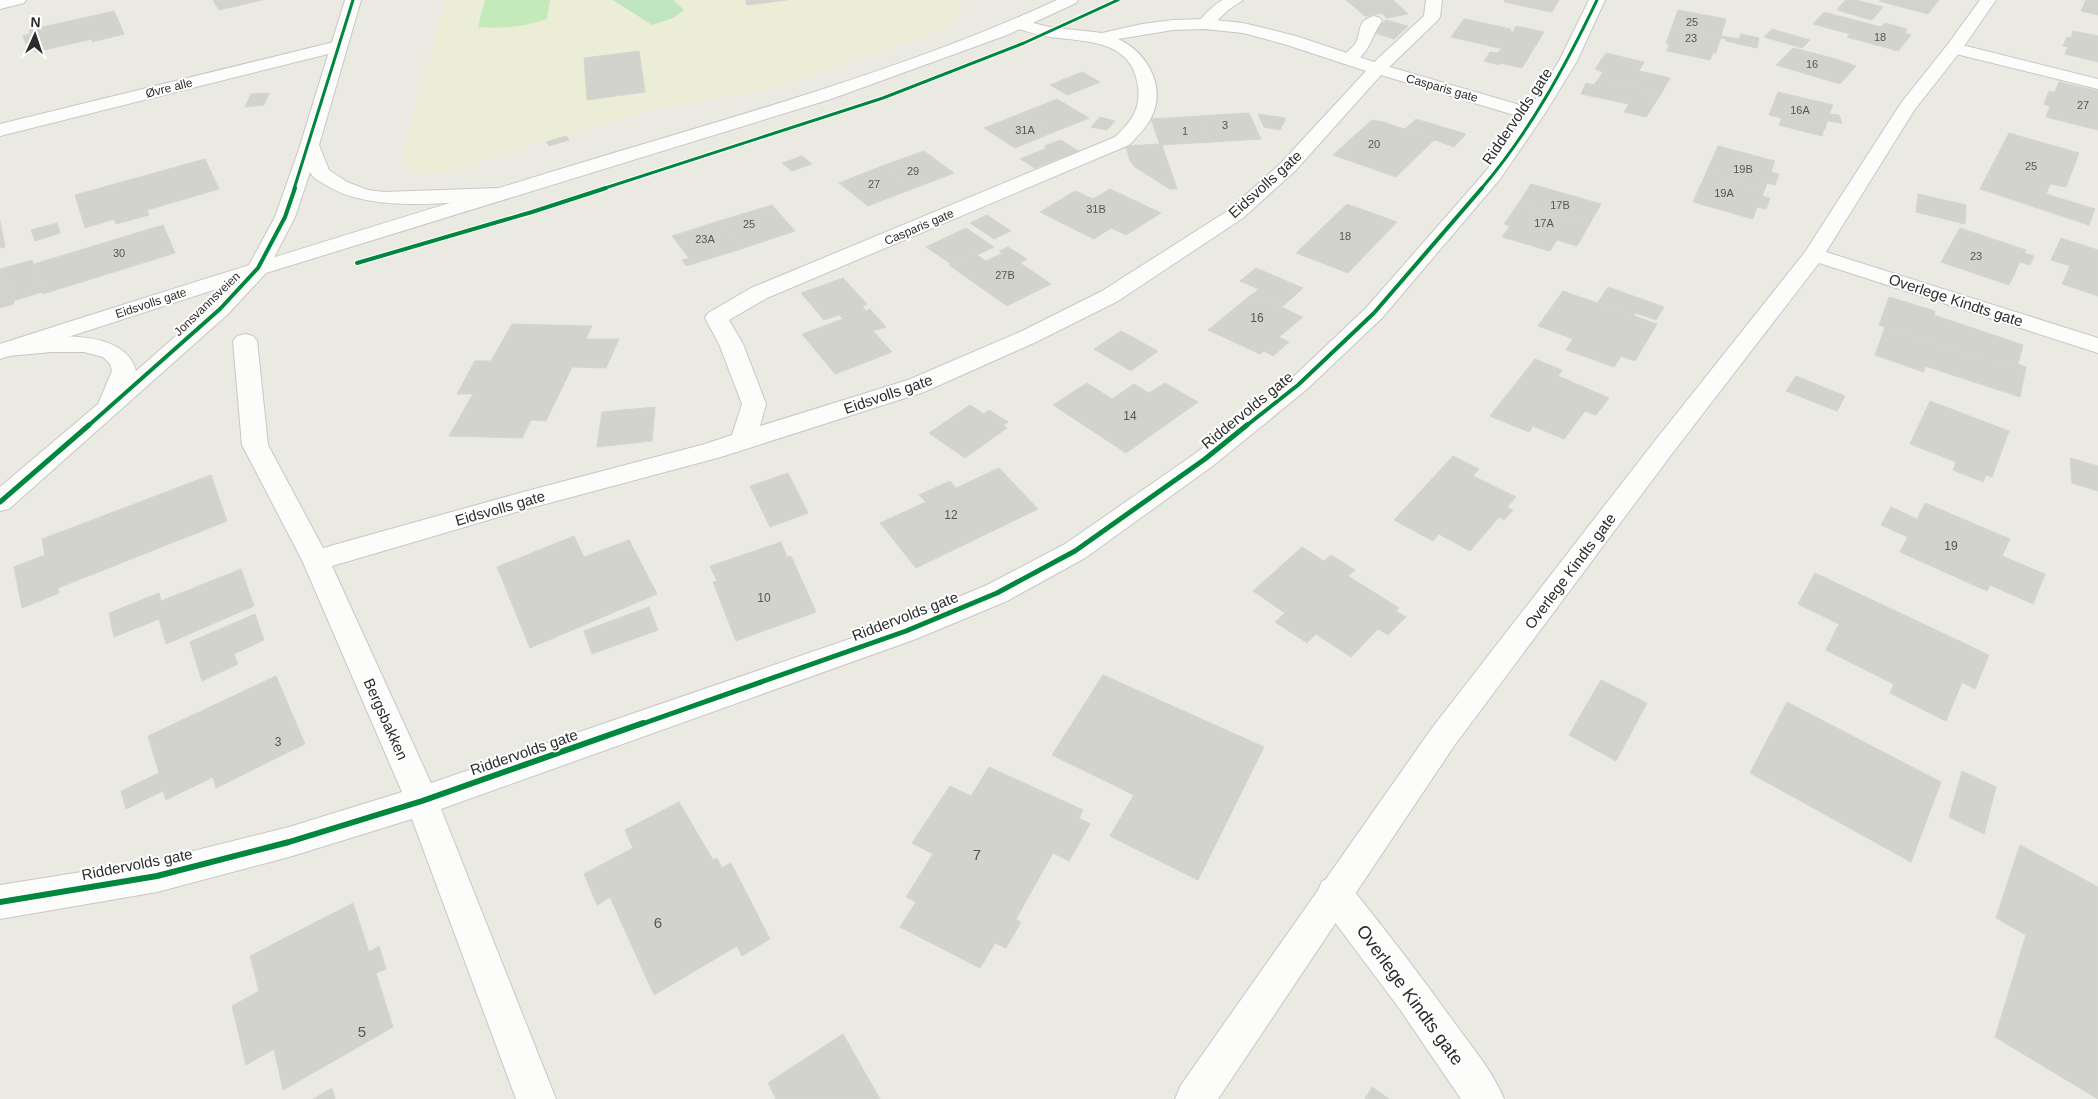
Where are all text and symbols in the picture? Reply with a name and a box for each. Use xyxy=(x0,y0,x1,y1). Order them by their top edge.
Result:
north arrow xyxy=(10,10,60,60)
text: N xyxy=(30,14,41,30)
house number: 25 xyxy=(1686,16,1698,28)
house number: 18 xyxy=(1874,31,1886,43)
house number: 23 xyxy=(1685,32,1697,44)
house number: 16 xyxy=(1806,58,1818,70)
street label: Riddervolds gate xyxy=(1478,65,1556,167)
street label: Casparis gate xyxy=(1404,71,1480,105)
street label: Øvre alle xyxy=(144,75,194,101)
house number: 27 xyxy=(2077,99,2089,111)
house number: 16A xyxy=(1790,104,1810,116)
house number: 3 xyxy=(1222,119,1228,131)
house number: 31A xyxy=(1015,124,1035,136)
house number: 1 xyxy=(1182,125,1188,137)
house number: 20 xyxy=(1368,138,1380,150)
street label: Eidsvolls gate xyxy=(1225,147,1305,221)
house number: 25 xyxy=(2025,160,2037,172)
house number: 19B xyxy=(1733,163,1753,175)
house number: 29 xyxy=(907,165,919,177)
house number: 27 xyxy=(868,178,880,190)
house number: 19A xyxy=(1714,187,1734,199)
house number: 17B xyxy=(1550,199,1570,211)
house number: 31B xyxy=(1086,203,1106,215)
street label: Casparis gate xyxy=(882,206,956,248)
house number: 17A xyxy=(1534,217,1554,229)
house number: 25 xyxy=(743,218,755,230)
house number: 18 xyxy=(1339,230,1351,242)
house number: 23A xyxy=(695,233,715,245)
house number: 30 xyxy=(113,247,125,259)
house number: 23 xyxy=(1970,250,1982,262)
street label: Jonsvannsveien xyxy=(171,269,243,339)
house number: 27B xyxy=(995,269,1015,281)
street label: Overlege Kindts gate xyxy=(1887,270,2025,330)
street label: Eidsvolls gate xyxy=(114,285,189,321)
house number: 16 xyxy=(1250,311,1264,325)
street label: Riddervolds gate xyxy=(1198,368,1296,452)
street label: Eidsvolls gate xyxy=(841,371,935,417)
house number: 14 xyxy=(1123,409,1137,423)
street label: Eidsvolls gate xyxy=(453,487,547,529)
house number: 12 xyxy=(944,508,958,522)
street label: Overlege Kindts gate xyxy=(1521,510,1619,632)
house number: 19 xyxy=(1944,539,1958,553)
street label: Riddervolds gate xyxy=(849,588,961,644)
house number: 10 xyxy=(757,591,771,605)
street label: Bergsbakken xyxy=(360,676,412,762)
street label: Riddervolds gate xyxy=(468,726,580,778)
house number: 3 xyxy=(275,735,282,749)
street label: Riddervolds gate xyxy=(80,845,194,883)
house number: 7 xyxy=(973,846,981,863)
house number: 6 xyxy=(654,914,662,931)
street label: Overlege Kindts gate xyxy=(1353,921,1467,1069)
house number: 5 xyxy=(358,1023,366,1040)

